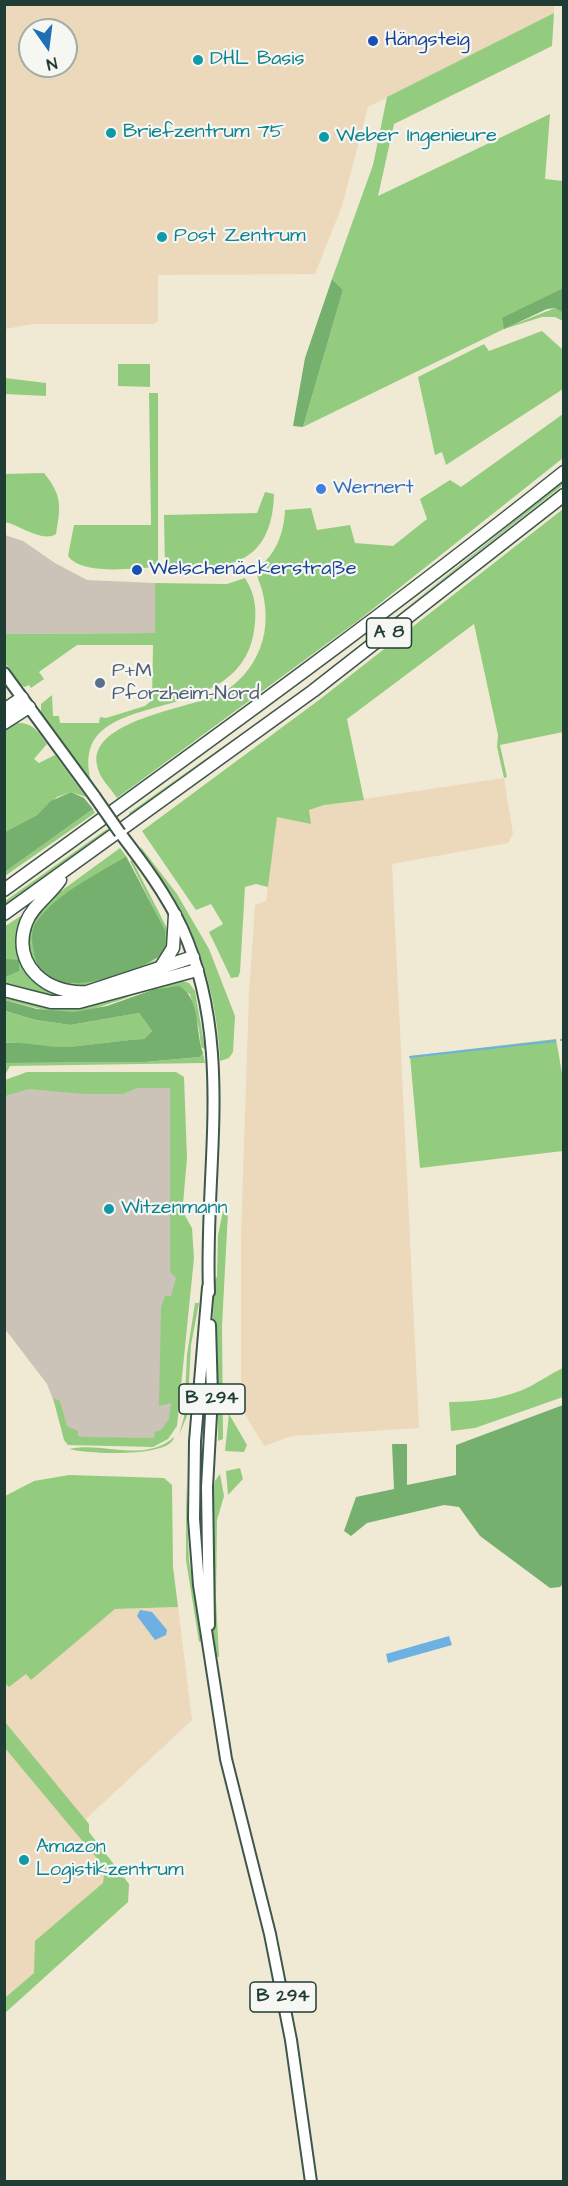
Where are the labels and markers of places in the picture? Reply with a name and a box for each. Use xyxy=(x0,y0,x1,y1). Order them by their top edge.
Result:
place label: Hängsteig xyxy=(385,29,470,53)
marker: Hängsteig xyxy=(366,34,380,48)
place label: DHL Basis xyxy=(210,48,304,72)
marker: DHL Basis xyxy=(191,53,205,67)
place label: Briefzentrum 75 xyxy=(123,121,284,145)
place label: Weber Ingenieure xyxy=(336,125,497,149)
marker: Briefzentrum 75 xyxy=(104,126,118,140)
marker: Weber Ingenieure xyxy=(317,130,331,144)
place label: Post Zentrum xyxy=(174,225,305,249)
marker: Post Zentrum xyxy=(155,230,169,244)
place label: Wernert xyxy=(333,477,414,501)
marker: Wernert xyxy=(314,482,328,496)
place label: Welschenäckerstraße xyxy=(149,558,357,582)
marker: Welschenäckerstraße xyxy=(130,563,144,577)
place label: P+M Pforzheim-Nord xyxy=(112,660,259,707)
marker: P+M Pforzheim-Nord xyxy=(93,676,107,690)
place label: Witzenmann xyxy=(121,1197,227,1221)
marker: Witzenmann xyxy=(102,1202,116,1216)
place label: Amazon Logistikzentrum xyxy=(36,1836,183,1883)
marker: Amazon Logistikzentrum xyxy=(17,1853,31,1867)

